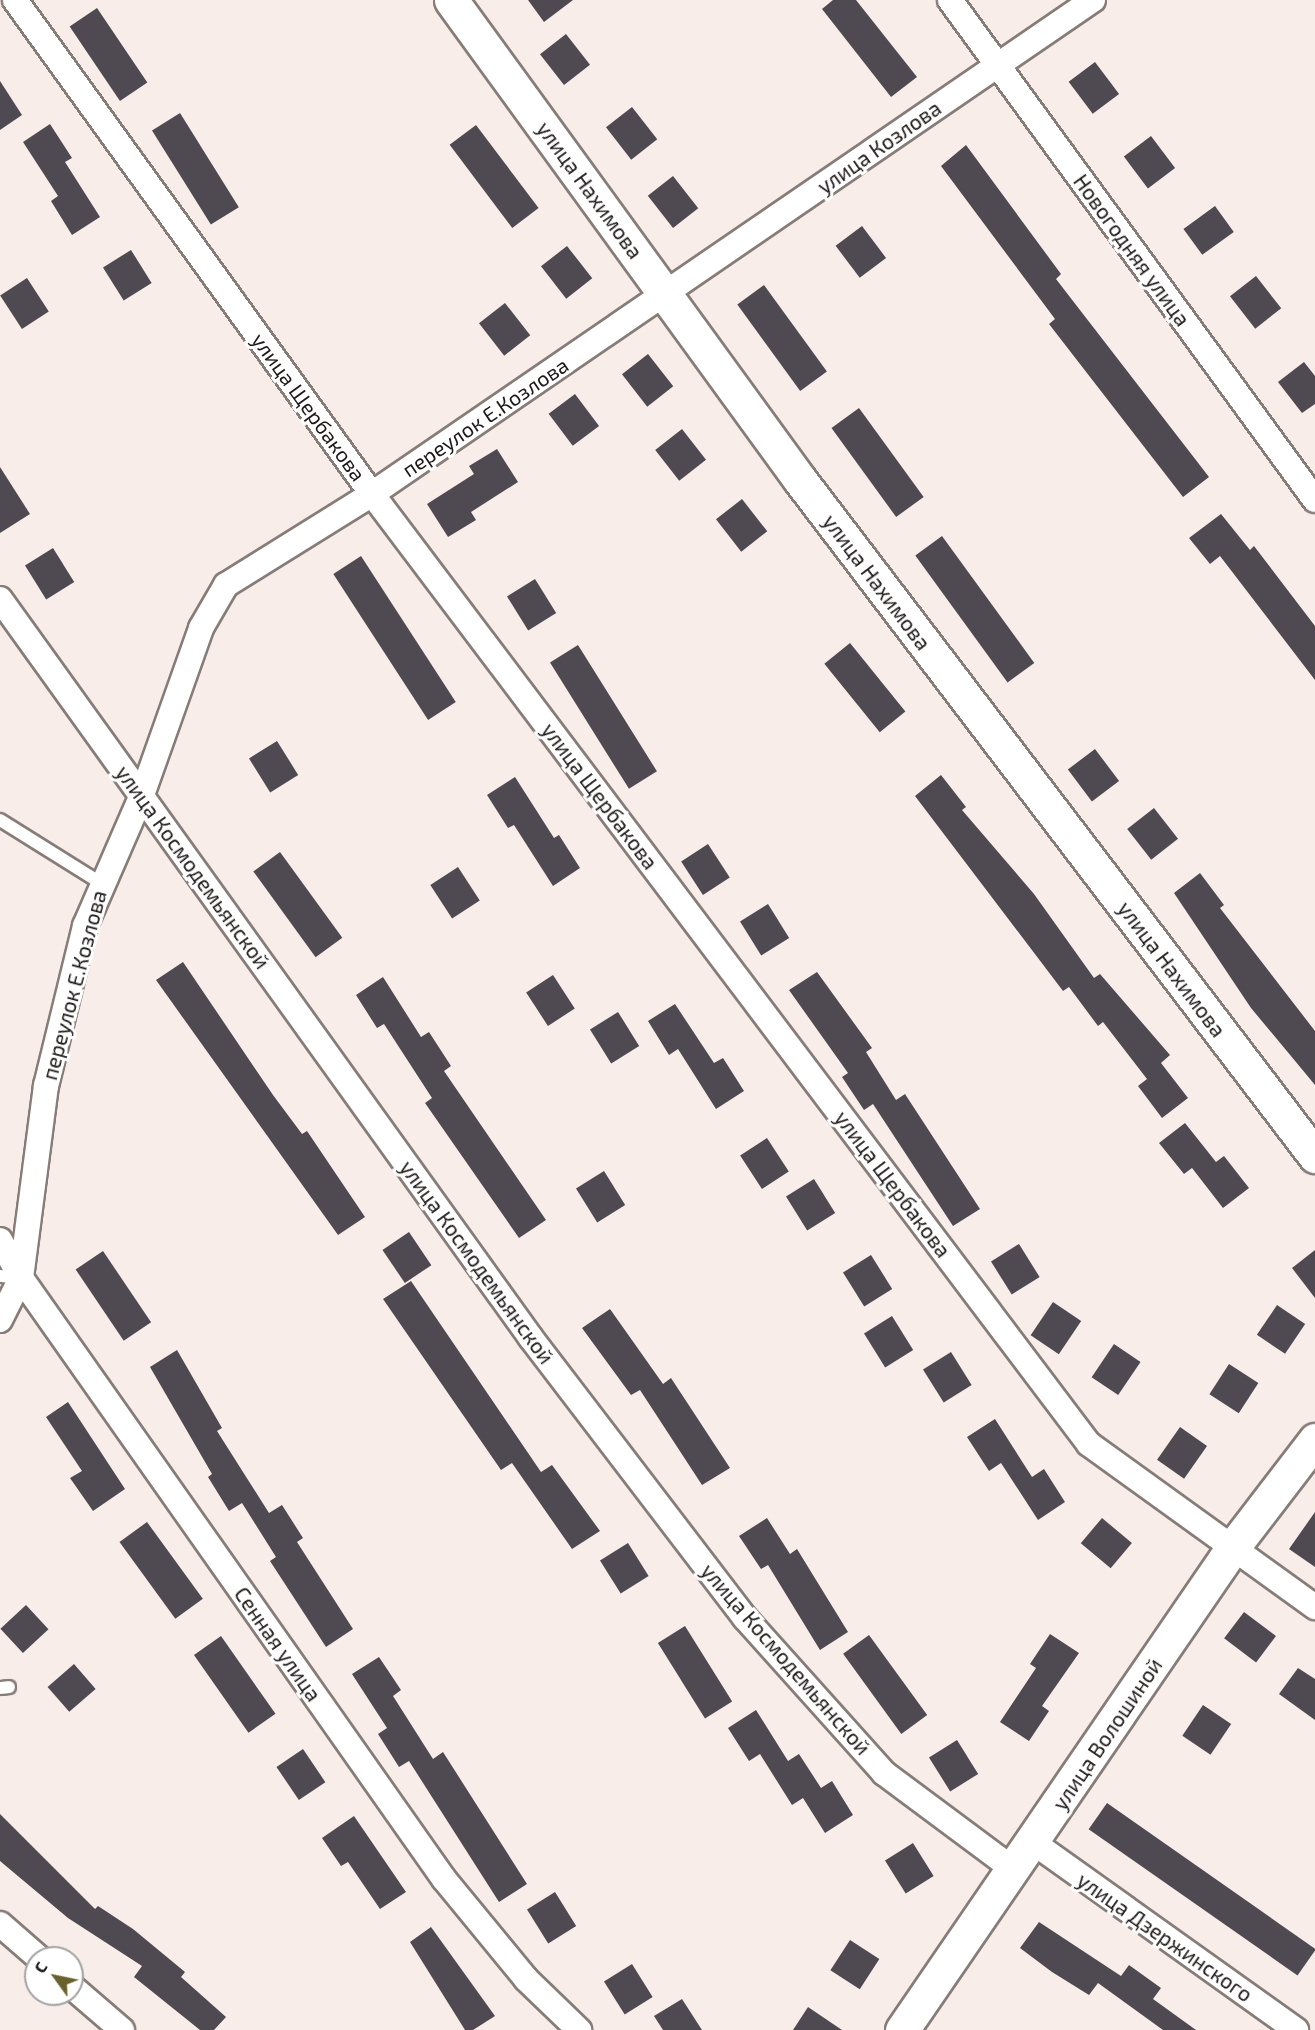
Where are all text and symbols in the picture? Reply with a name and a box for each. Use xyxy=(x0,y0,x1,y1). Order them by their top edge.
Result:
street label: улица Козлова xyxy=(812,95,946,199)
street label: улица Нахимова xyxy=(532,117,648,263)
street label: Новогодняя улица xyxy=(1068,169,1196,331)
street label: улица Щербакова xyxy=(247,328,371,486)
street label: переулок Е.Козлова xyxy=(397,352,573,482)
street label: улица Нахимова xyxy=(818,509,936,655)
street label: улица Щербакова xyxy=(537,718,663,874)
street label: улица Космодемьянской xyxy=(111,760,275,974)
street label: переулок Е.Козлова xyxy=(37,887,111,1083)
street label: улица Нахимова xyxy=(1113,896,1231,1042)
street label: улица Щербакова xyxy=(830,1106,956,1262)
street label: улица Космодемьянской xyxy=(395,1155,559,1369)
street label: улица Космодемьянской xyxy=(696,1558,876,1760)
street label: Сенная улица xyxy=(229,1582,327,1706)
street label: улица Волошиной xyxy=(1047,1653,1167,1815)
street label: улица Дзержинского xyxy=(1073,1867,1257,2007)
north arrow xyxy=(24,1946,84,2006)
text: С xyxy=(30,1958,51,1976)

